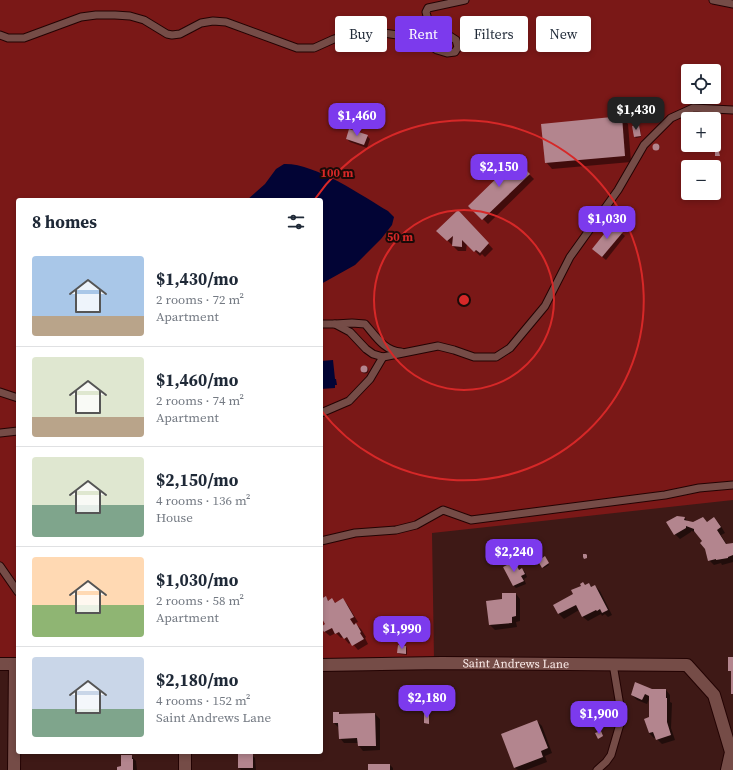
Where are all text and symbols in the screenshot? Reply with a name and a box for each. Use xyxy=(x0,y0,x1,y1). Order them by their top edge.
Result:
chip: Buy xyxy=(335,16,387,52)
chip: Rent xyxy=(395,16,452,52)
chip: Filters xyxy=(460,16,528,52)
chip: New xyxy=(536,16,591,52)
map controls xyxy=(681,64,721,200)
button: locate xyxy=(681,64,721,104)
pin: $1,430 xyxy=(603,97,669,131)
text: $1,430 xyxy=(616,101,656,118)
pin: $1,460 xyxy=(324,103,390,137)
text: $1,460 xyxy=(337,107,377,124)
button: + xyxy=(681,112,721,152)
pin: $2,150 xyxy=(466,154,532,188)
text: $2,150 xyxy=(479,158,519,175)
button: − xyxy=(681,160,721,200)
text: 100 m xyxy=(321,165,354,181)
pin: $1,030 xyxy=(574,206,640,240)
text: 8 homes xyxy=(32,210,97,234)
text: $1,030 xyxy=(587,210,627,227)
icon: filters xyxy=(285,211,307,233)
text: 50 m xyxy=(387,229,413,245)
text: $1,430/mo xyxy=(156,267,238,291)
icon: home xyxy=(64,272,112,320)
text: 2 rooms · 72 m² xyxy=(156,291,244,308)
centre of rings xyxy=(457,293,471,307)
text: Apartment xyxy=(156,308,219,325)
text: $1,460/mo xyxy=(156,368,238,392)
icon: home xyxy=(64,373,112,421)
text: 2 rooms · 74 m² xyxy=(156,392,244,409)
text: Apartment xyxy=(156,409,219,426)
text: $2,150/mo xyxy=(156,468,238,492)
icon: home xyxy=(64,473,112,521)
text: 4 rooms · 136 m² xyxy=(156,492,251,509)
text: House xyxy=(156,509,193,526)
pin: $2,240 xyxy=(481,539,547,573)
text: $2,240 xyxy=(494,543,534,560)
text: $1,030/mo xyxy=(156,568,238,592)
icon: home xyxy=(64,573,112,621)
text: 2 rooms · 58 m² xyxy=(156,592,244,609)
text: Apartment xyxy=(156,609,219,626)
pin: $1,990 xyxy=(369,616,435,650)
text: $1,990 xyxy=(382,620,422,637)
street label: Saint Andrews Lane xyxy=(463,655,569,672)
text: $2,180/mo xyxy=(156,668,238,692)
icon: home xyxy=(64,673,112,721)
pin: $2,180 xyxy=(394,685,460,719)
text: $2,180 xyxy=(407,689,447,706)
text: 4 rooms · 152 m² xyxy=(156,692,251,709)
pin: $1,900 xyxy=(566,701,632,735)
text: $1,900 xyxy=(579,705,619,722)
text: Saint Andrews Lane xyxy=(156,709,271,726)

